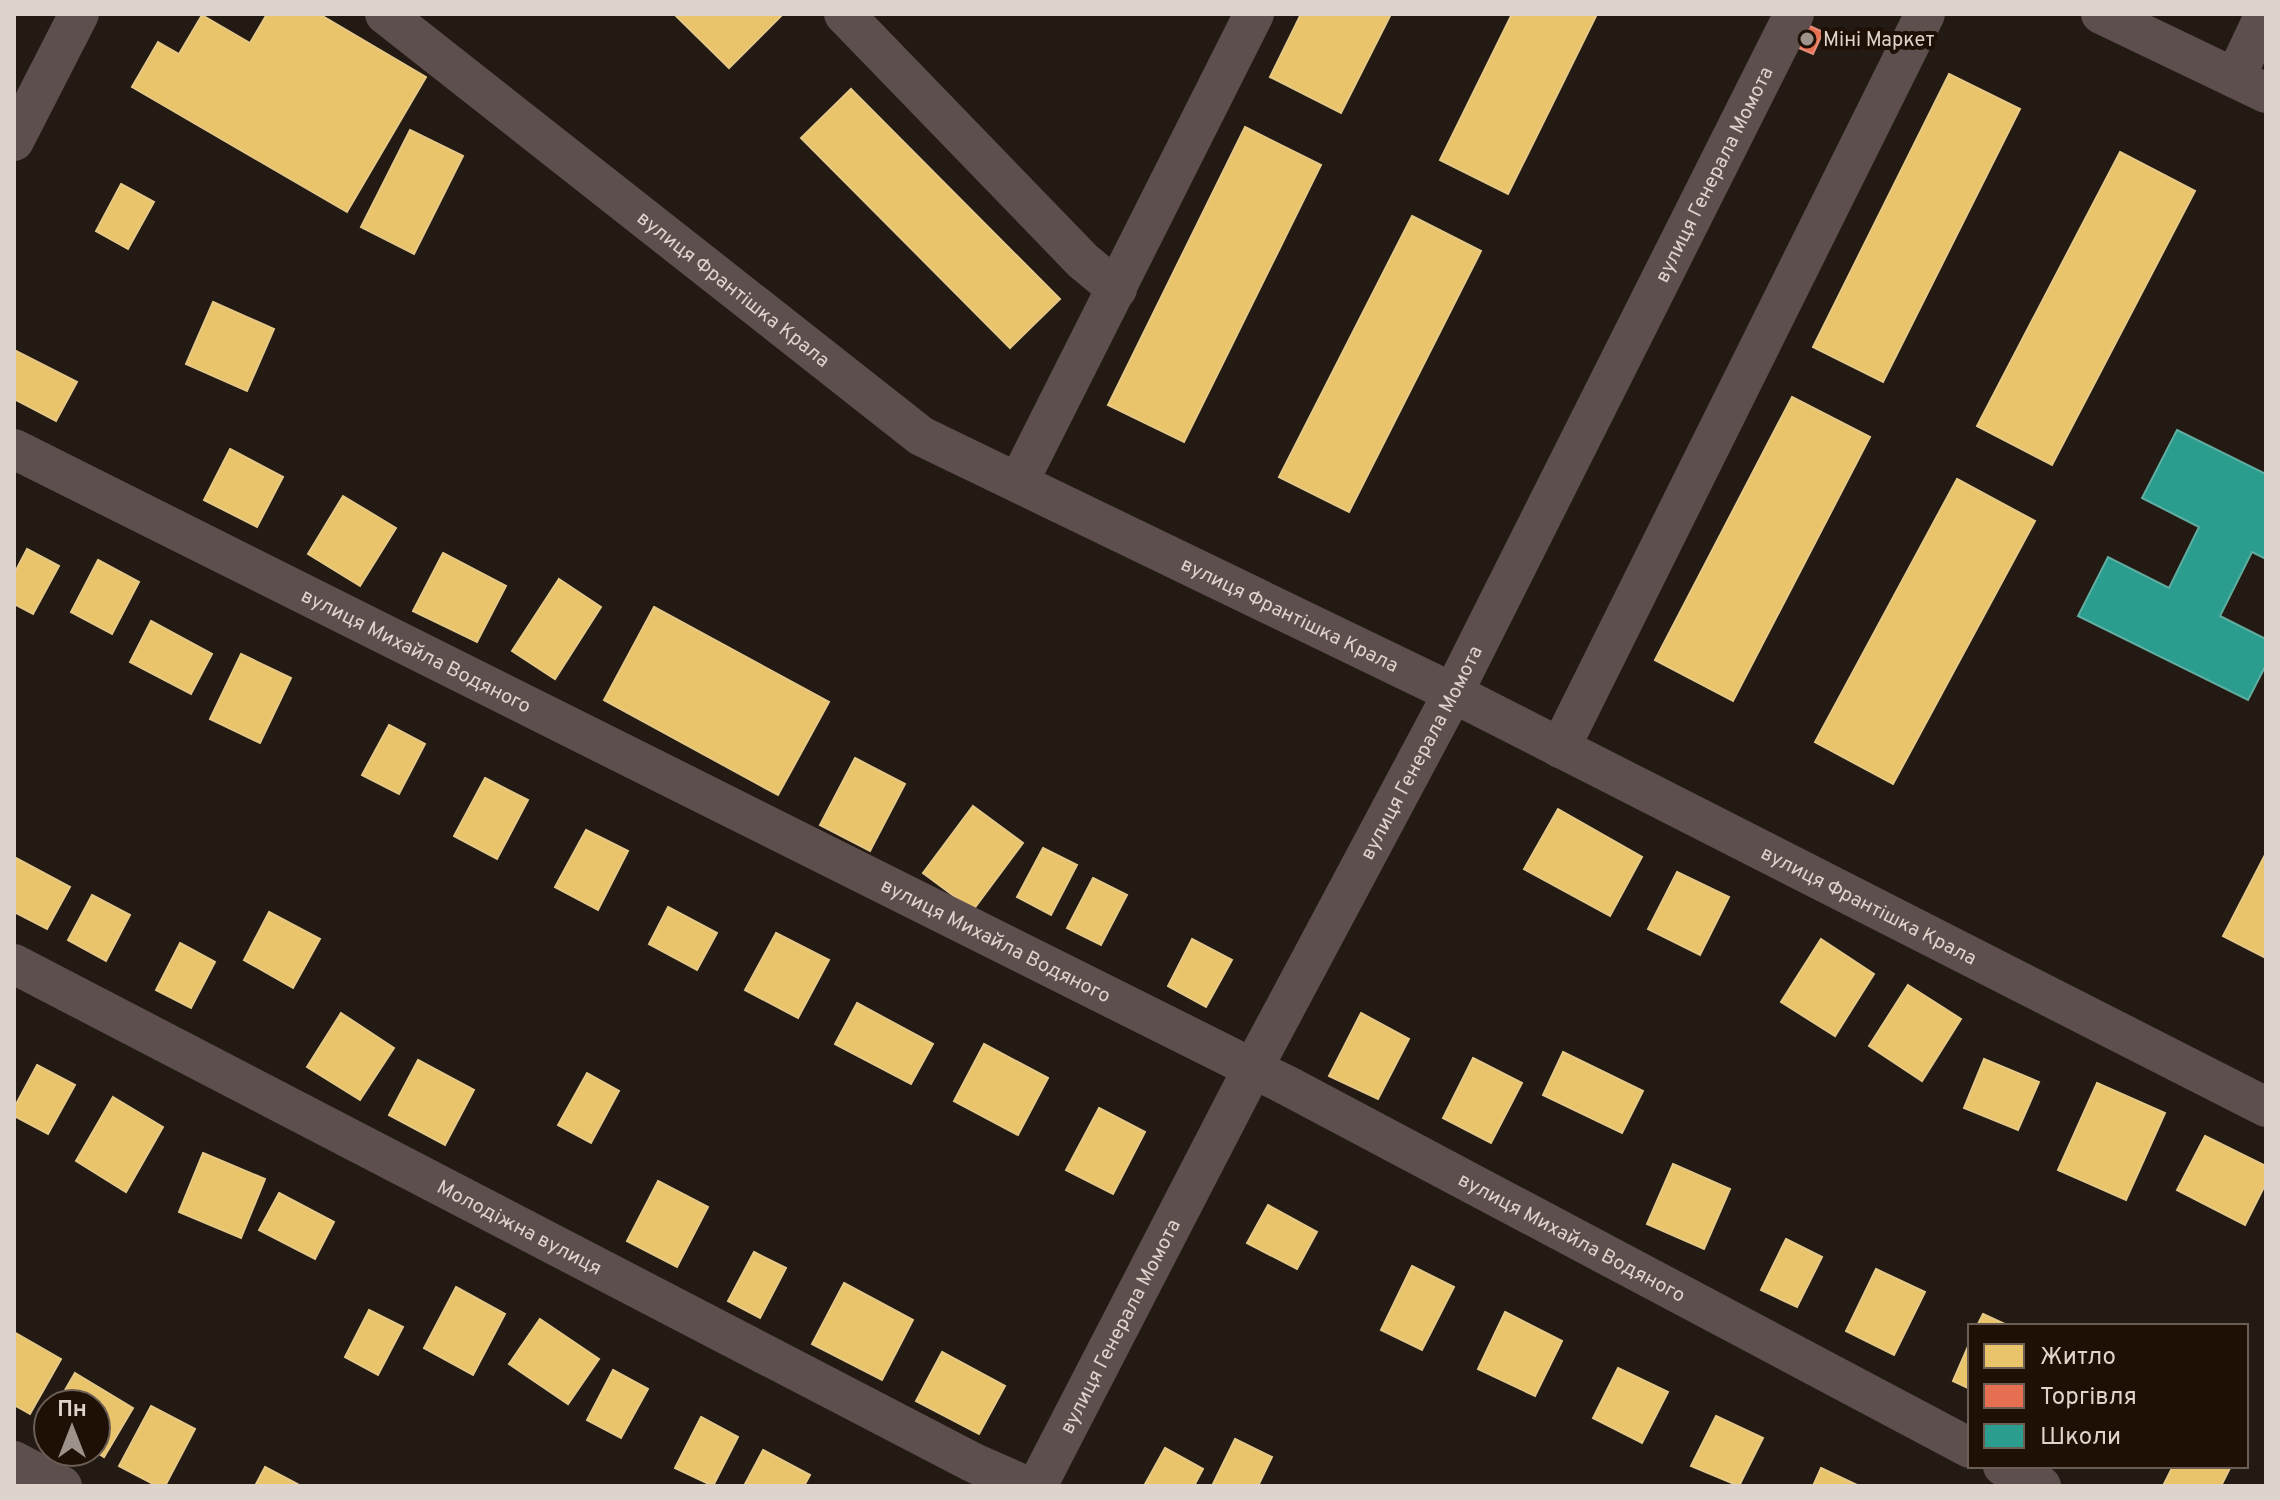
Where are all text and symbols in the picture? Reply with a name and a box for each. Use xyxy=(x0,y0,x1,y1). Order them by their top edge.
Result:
place label: Міні Маркет xyxy=(1823,28,1935,54)
marker: Міні Маркет xyxy=(1798,30,1816,48)
street label: вулиця Генерала Момота xyxy=(1650,63,1780,288)
street label: вулиця Франтішка Крала xyxy=(631,206,834,374)
street label: вулиця Франтішка Крала xyxy=(1176,552,1402,680)
street label: вулиця Михайла Водяного xyxy=(296,584,535,720)
street label: вулиця Генерала Момота xyxy=(1355,642,1490,865)
street label: вулиця Франтішка Крала xyxy=(1756,841,1981,972)
street label: вулиця Михайла Водяного xyxy=(876,873,1115,1010)
street label: вулиця Михайла Водяного xyxy=(1453,1168,1689,1310)
street label: Молодіжна вулиця xyxy=(432,1175,606,1282)
street label: вулиця Генерала Момота xyxy=(1055,1215,1188,1439)
legend xyxy=(1968,1324,2248,1468)
text: Житло xyxy=(2040,1343,2116,1373)
text: Торгівля xyxy=(2040,1383,2137,1413)
north arrow xyxy=(32,1388,112,1468)
text: Пн xyxy=(57,1397,87,1424)
text: Школи xyxy=(2040,1423,2121,1453)

